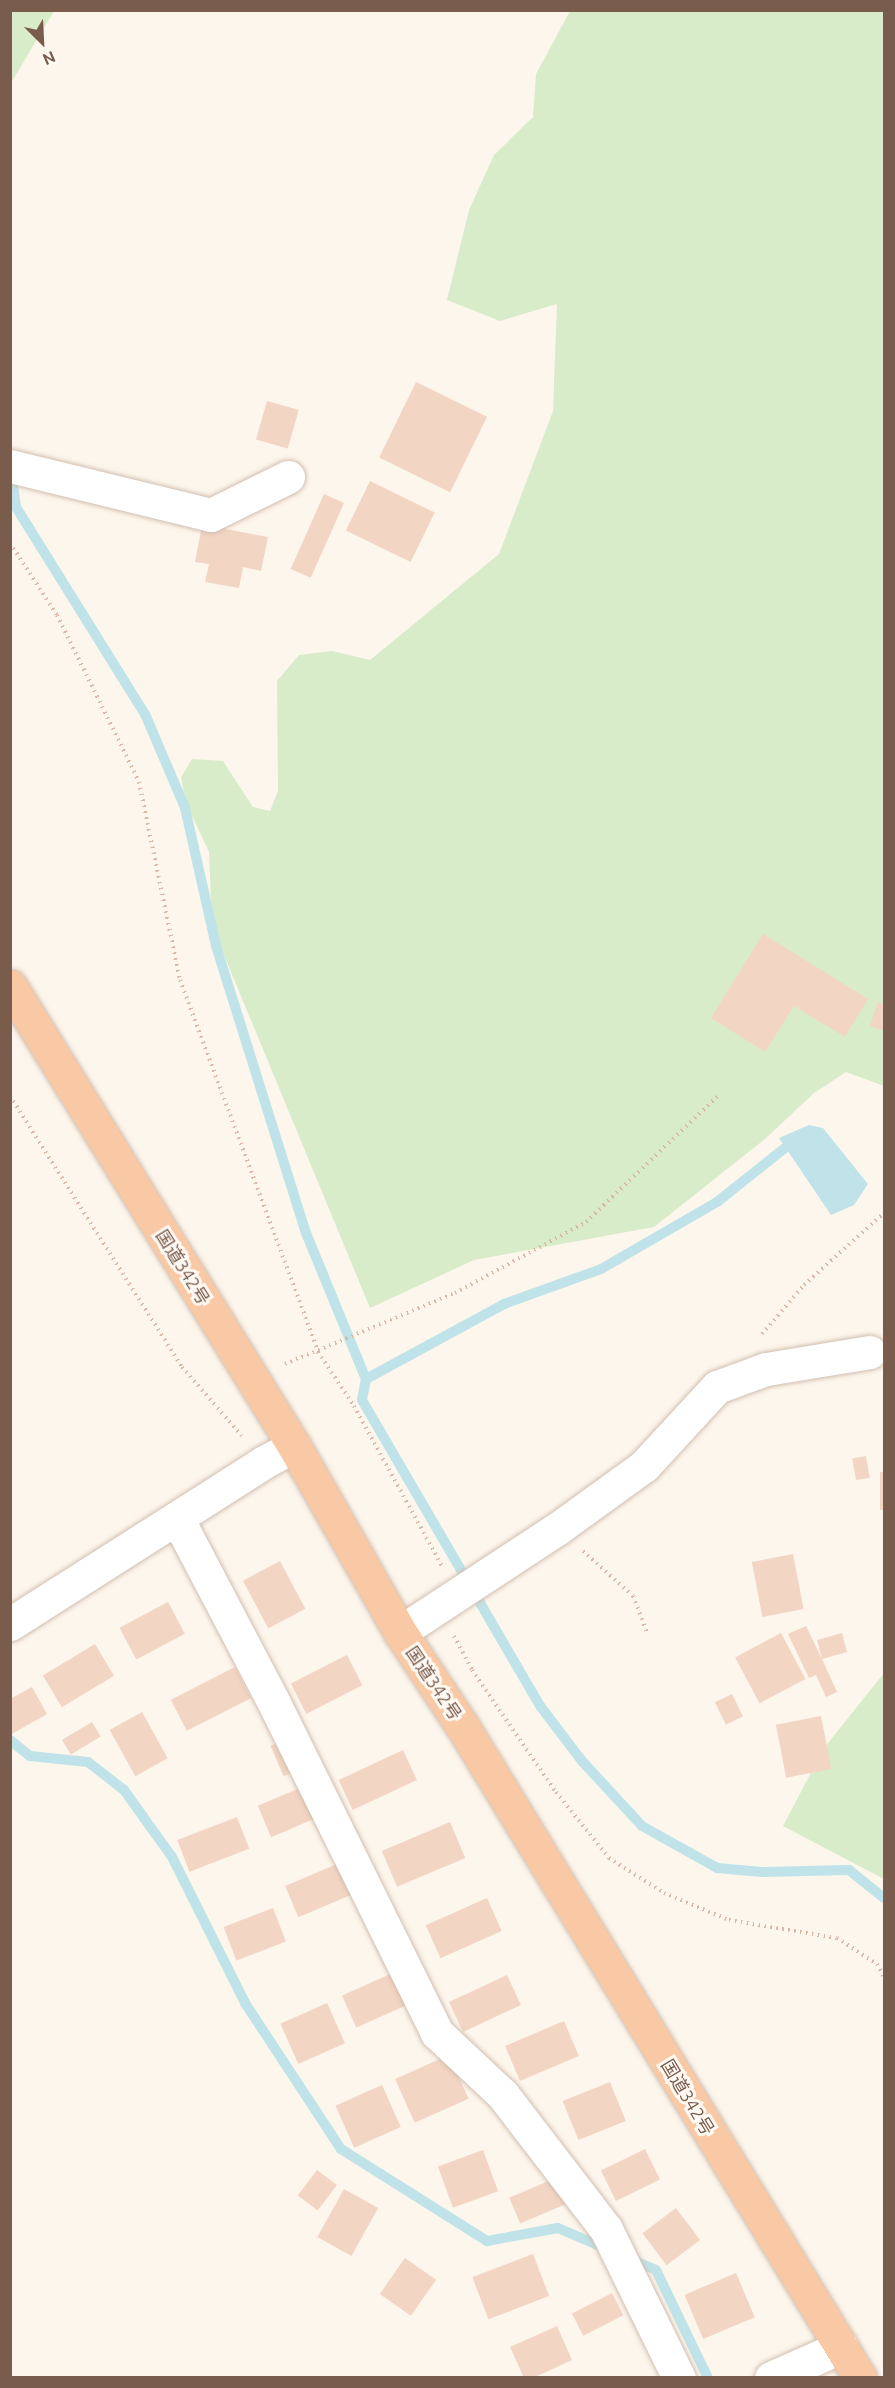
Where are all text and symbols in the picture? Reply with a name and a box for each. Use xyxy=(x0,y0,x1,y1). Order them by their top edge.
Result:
north arrow xyxy=(12,12,72,72)
text: N xyxy=(40,48,58,69)
street label: 国道342号 xyxy=(151,1225,215,1309)
street label: 国道342号 xyxy=(401,1642,467,1724)
street label: 国道342号 xyxy=(657,2055,719,2139)

